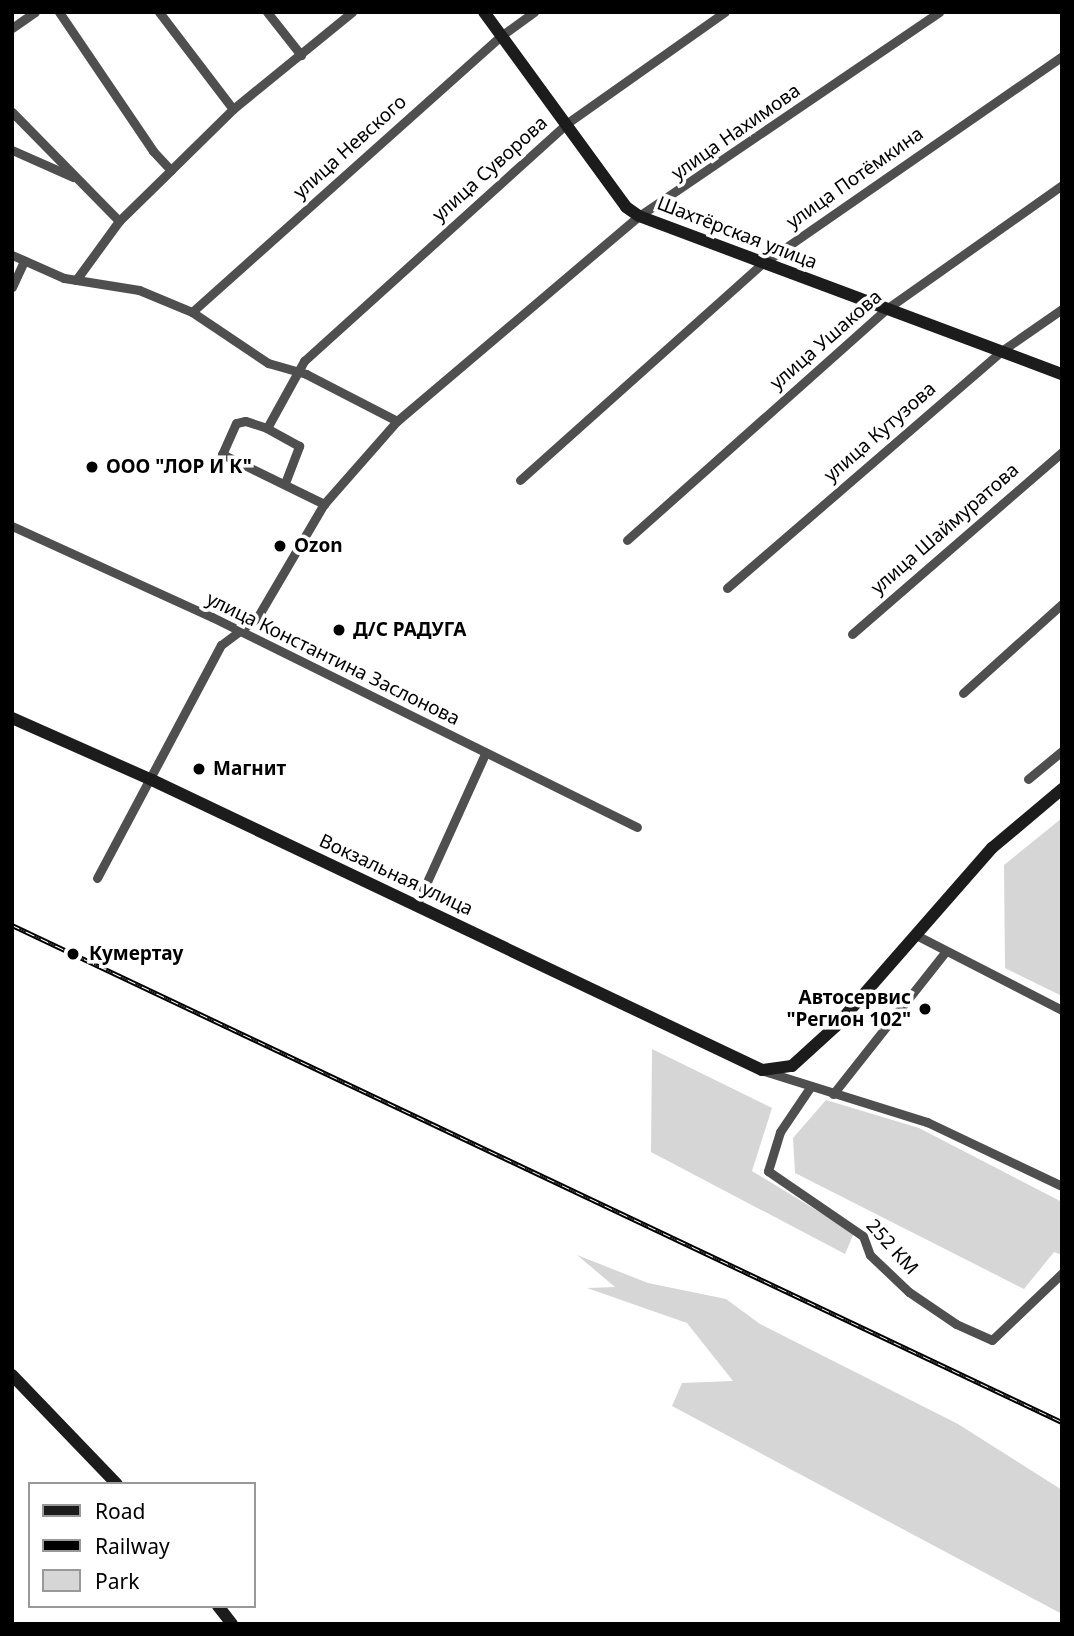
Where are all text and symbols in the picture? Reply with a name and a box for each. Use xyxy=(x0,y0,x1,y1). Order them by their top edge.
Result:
street label: улица Нахимова xyxy=(667,79,805,185)
street label: улица Невского xyxy=(289,90,411,204)
street label: улица Суворова xyxy=(428,111,552,227)
street label: улица Потёмкина xyxy=(782,122,928,234)
street label: Шахтёрская улица xyxy=(654,192,820,274)
street label: улица Ушакова xyxy=(766,285,886,395)
street label: улица Кутузова xyxy=(820,377,940,487)
place label: ООО "ЛОР И К" xyxy=(106,456,252,478)
marker: ООО "ЛОР И К" xyxy=(84,459,100,475)
street label: улица Шаймуратова xyxy=(866,459,1024,599)
place label: Ozon xyxy=(294,535,343,557)
marker: Ozon xyxy=(272,538,288,554)
street label: улица Константина Заслонова xyxy=(203,588,463,730)
place label: Д/С РАДУГА xyxy=(353,619,466,641)
marker: Д/С РАДУГА xyxy=(331,622,347,638)
place label: Магнит xyxy=(213,758,286,780)
marker: Магнит xyxy=(191,761,207,777)
street label: Вокзальная улица xyxy=(315,829,477,921)
place label: Кумертау xyxy=(89,943,183,965)
marker: Кумертау xyxy=(63,944,83,964)
place label: Автосервис "Регион 102" xyxy=(786,987,911,1031)
marker: Автосервис "Регион 102" xyxy=(917,1001,933,1017)
street label: 252 КМ xyxy=(861,1215,923,1279)
legend xyxy=(28,1482,256,1608)
text: Road xyxy=(95,1497,145,1525)
text: Railway xyxy=(95,1532,170,1560)
text: Park xyxy=(95,1567,139,1595)

